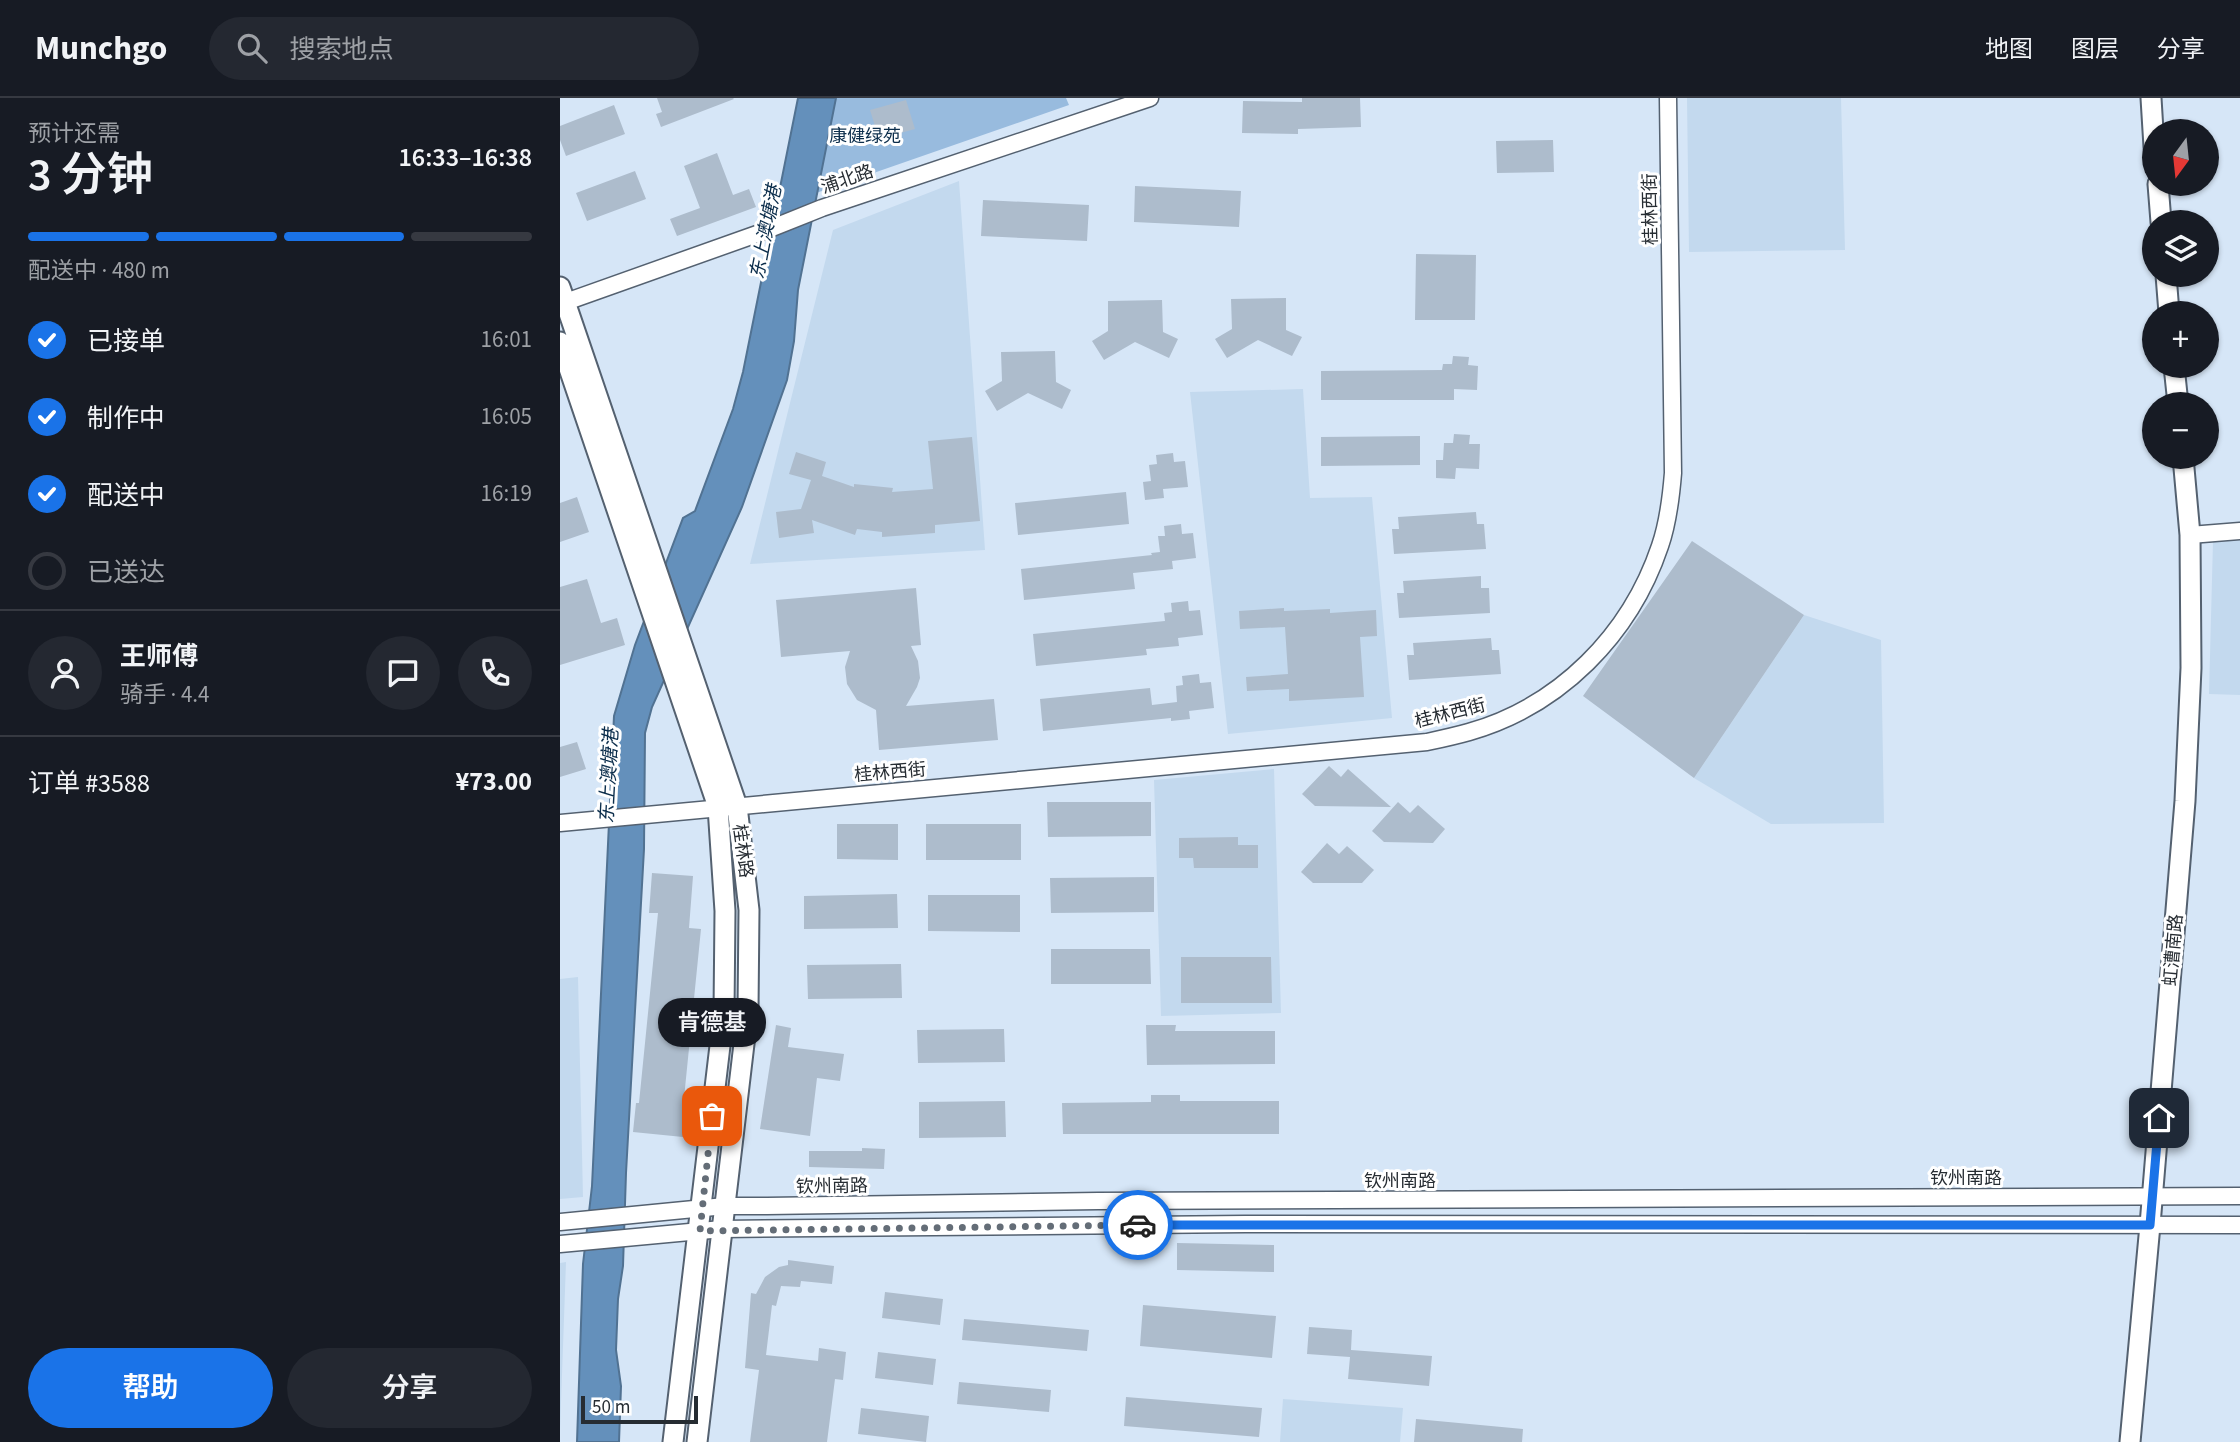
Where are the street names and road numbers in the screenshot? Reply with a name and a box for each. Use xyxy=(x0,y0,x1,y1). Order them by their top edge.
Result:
street label: 浦北路 xyxy=(818,159,877,200)
street label: 桂林西街 xyxy=(1637,173,1664,245)
street label: 桂林西街 xyxy=(1412,693,1488,734)
street label: 桂林西街 xyxy=(853,757,927,788)
street label: 桂林路 xyxy=(726,823,759,880)
street label: 虹漕南路 xyxy=(2158,913,2189,987)
street label: 钦州南路 xyxy=(1930,1166,2002,1191)
street label: 钦州南路 xyxy=(1364,1169,1436,1194)
street label: 钦州南路 xyxy=(796,1173,868,1200)

